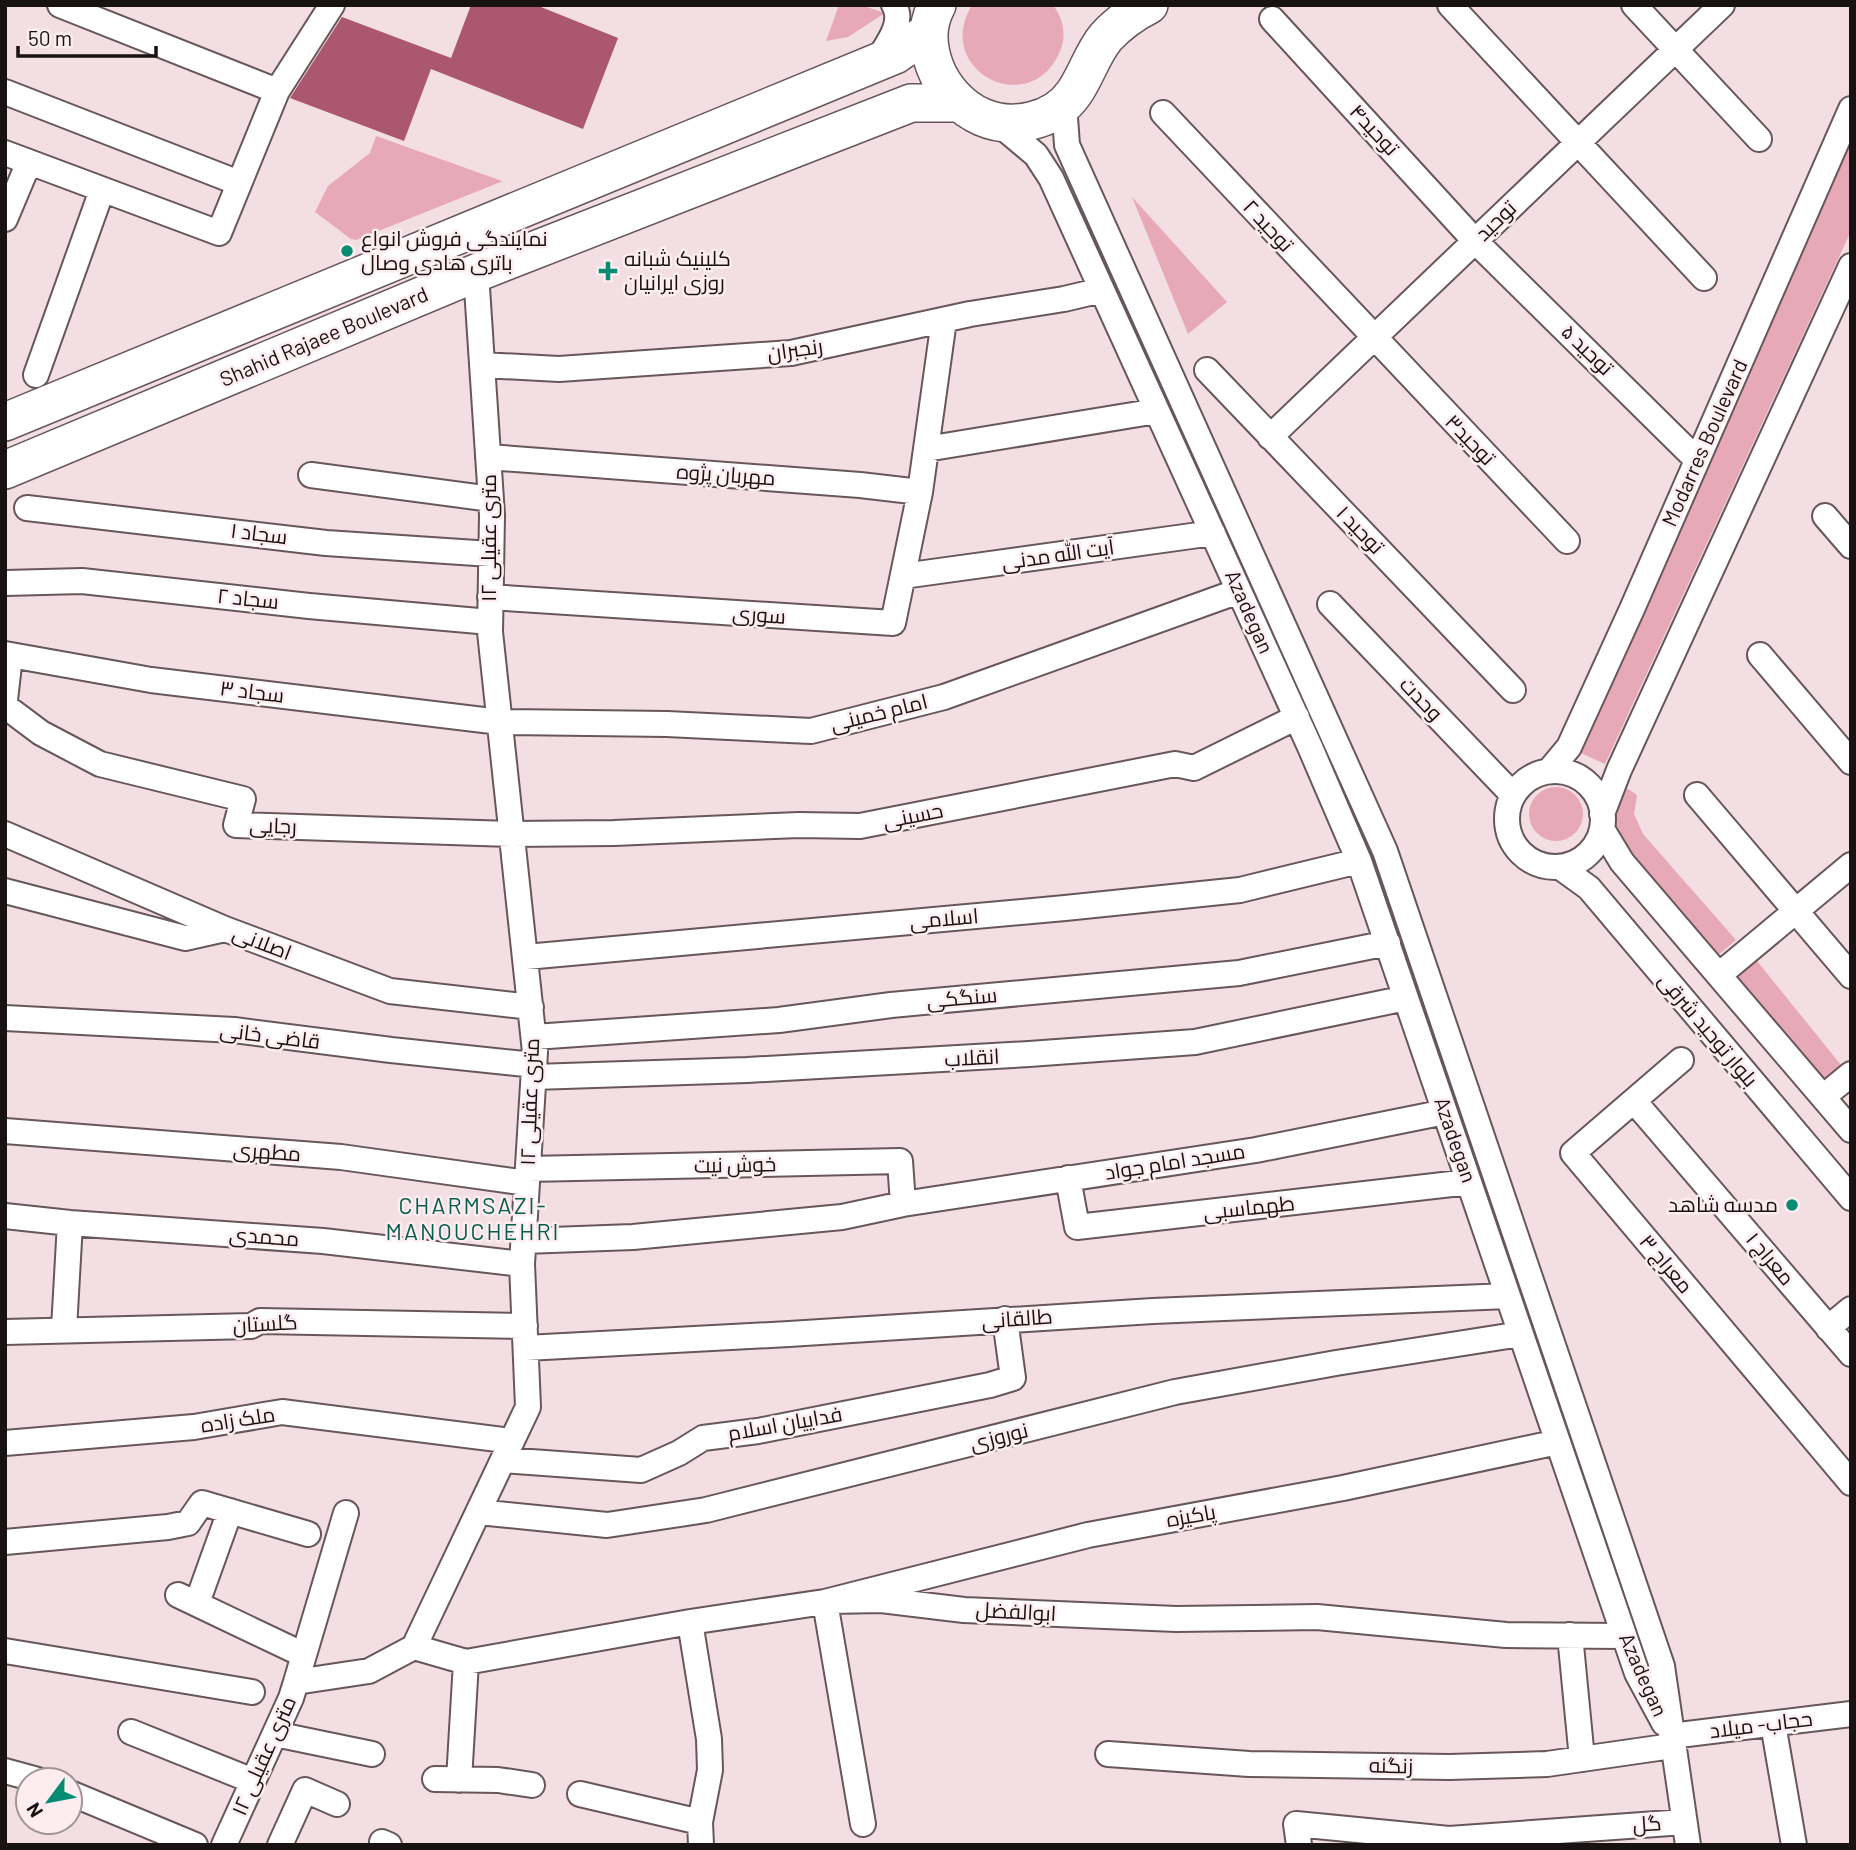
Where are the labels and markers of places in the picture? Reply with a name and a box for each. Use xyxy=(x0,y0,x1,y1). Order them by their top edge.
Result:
place label: نمایندگی فروش انواع باتری هادی وصال xyxy=(361,225,548,276)
marker: نمایندگی فروش انواع باتری هادی وصال xyxy=(339,243,355,259)
place label: کلینیک شبانه روزی ایرانیان xyxy=(624,245,731,296)
marker: کلینیک شبانه روزی ایرانیان xyxy=(598,261,618,281)
place label: مدسه شاهد xyxy=(1668,1191,1778,1216)
marker: مدسه شاهد xyxy=(1784,1197,1800,1213)

